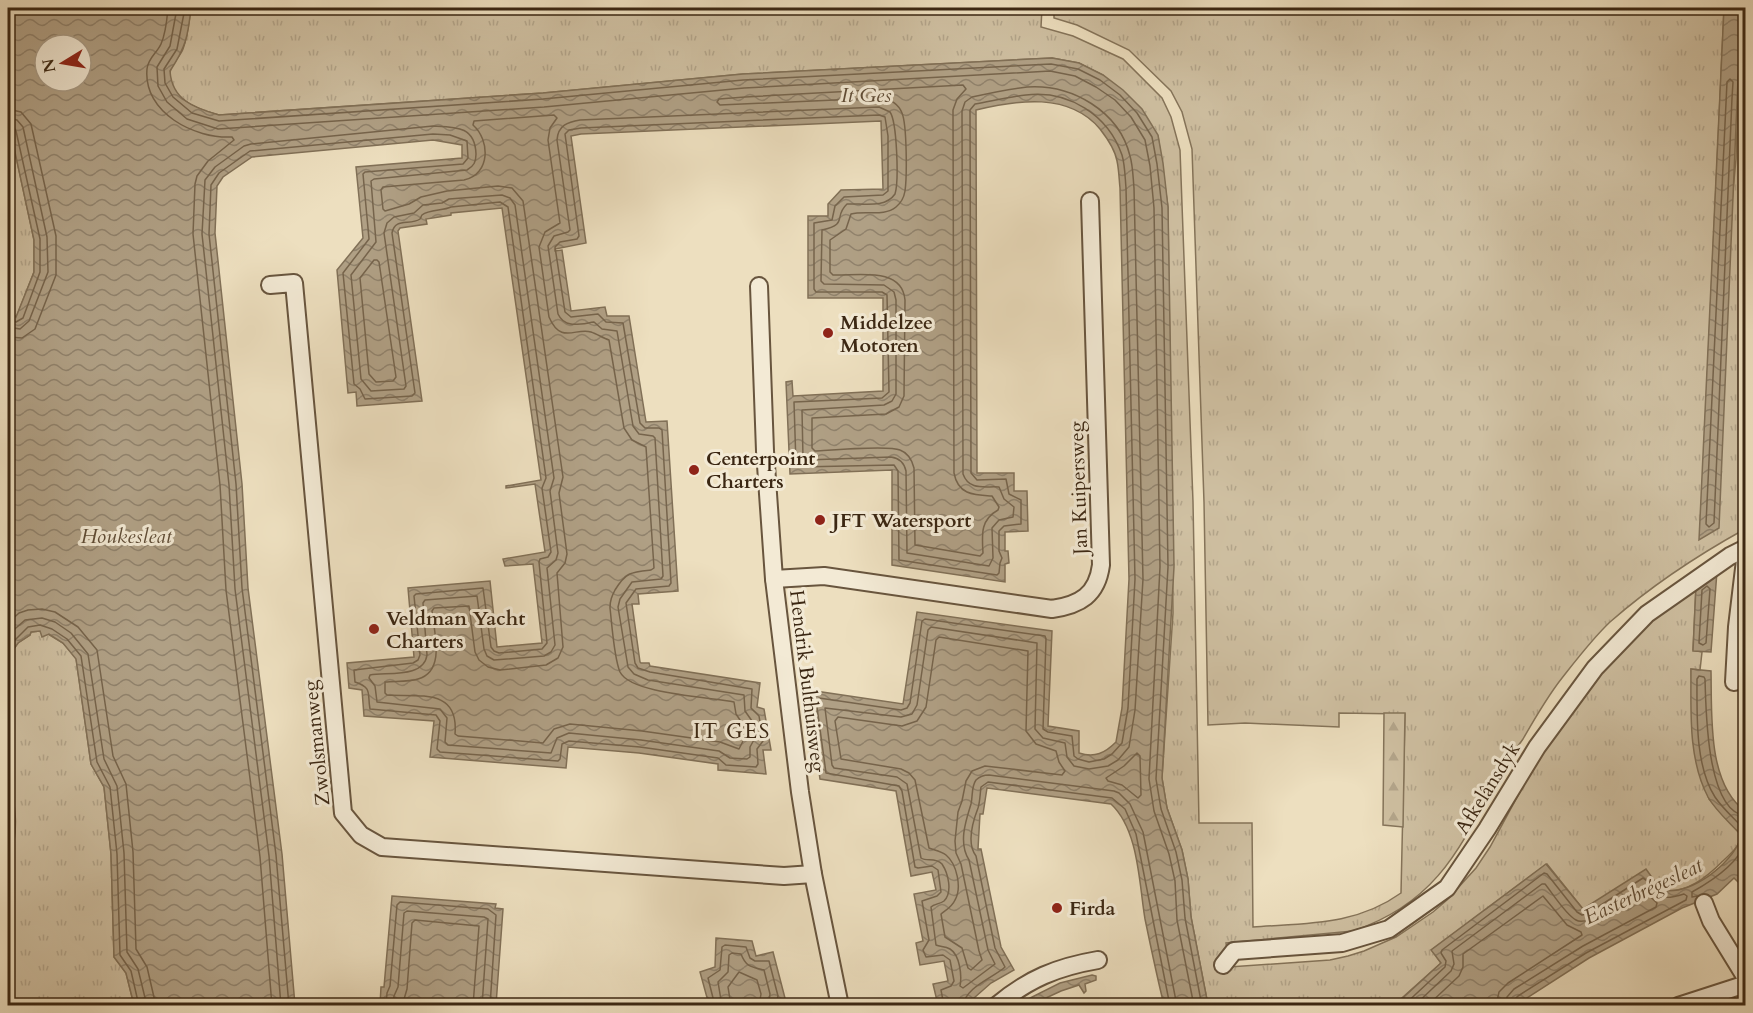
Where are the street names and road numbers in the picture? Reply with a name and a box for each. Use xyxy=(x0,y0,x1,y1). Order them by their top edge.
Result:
street label: Jan Kuipersweg xyxy=(1063,420,1094,558)
street label: Hendrik Bulthuisweg xyxy=(783,588,832,774)
street label: Zwolsmanweg xyxy=(296,678,337,807)
street label: Afkelânsdyk xyxy=(1448,737,1527,839)

